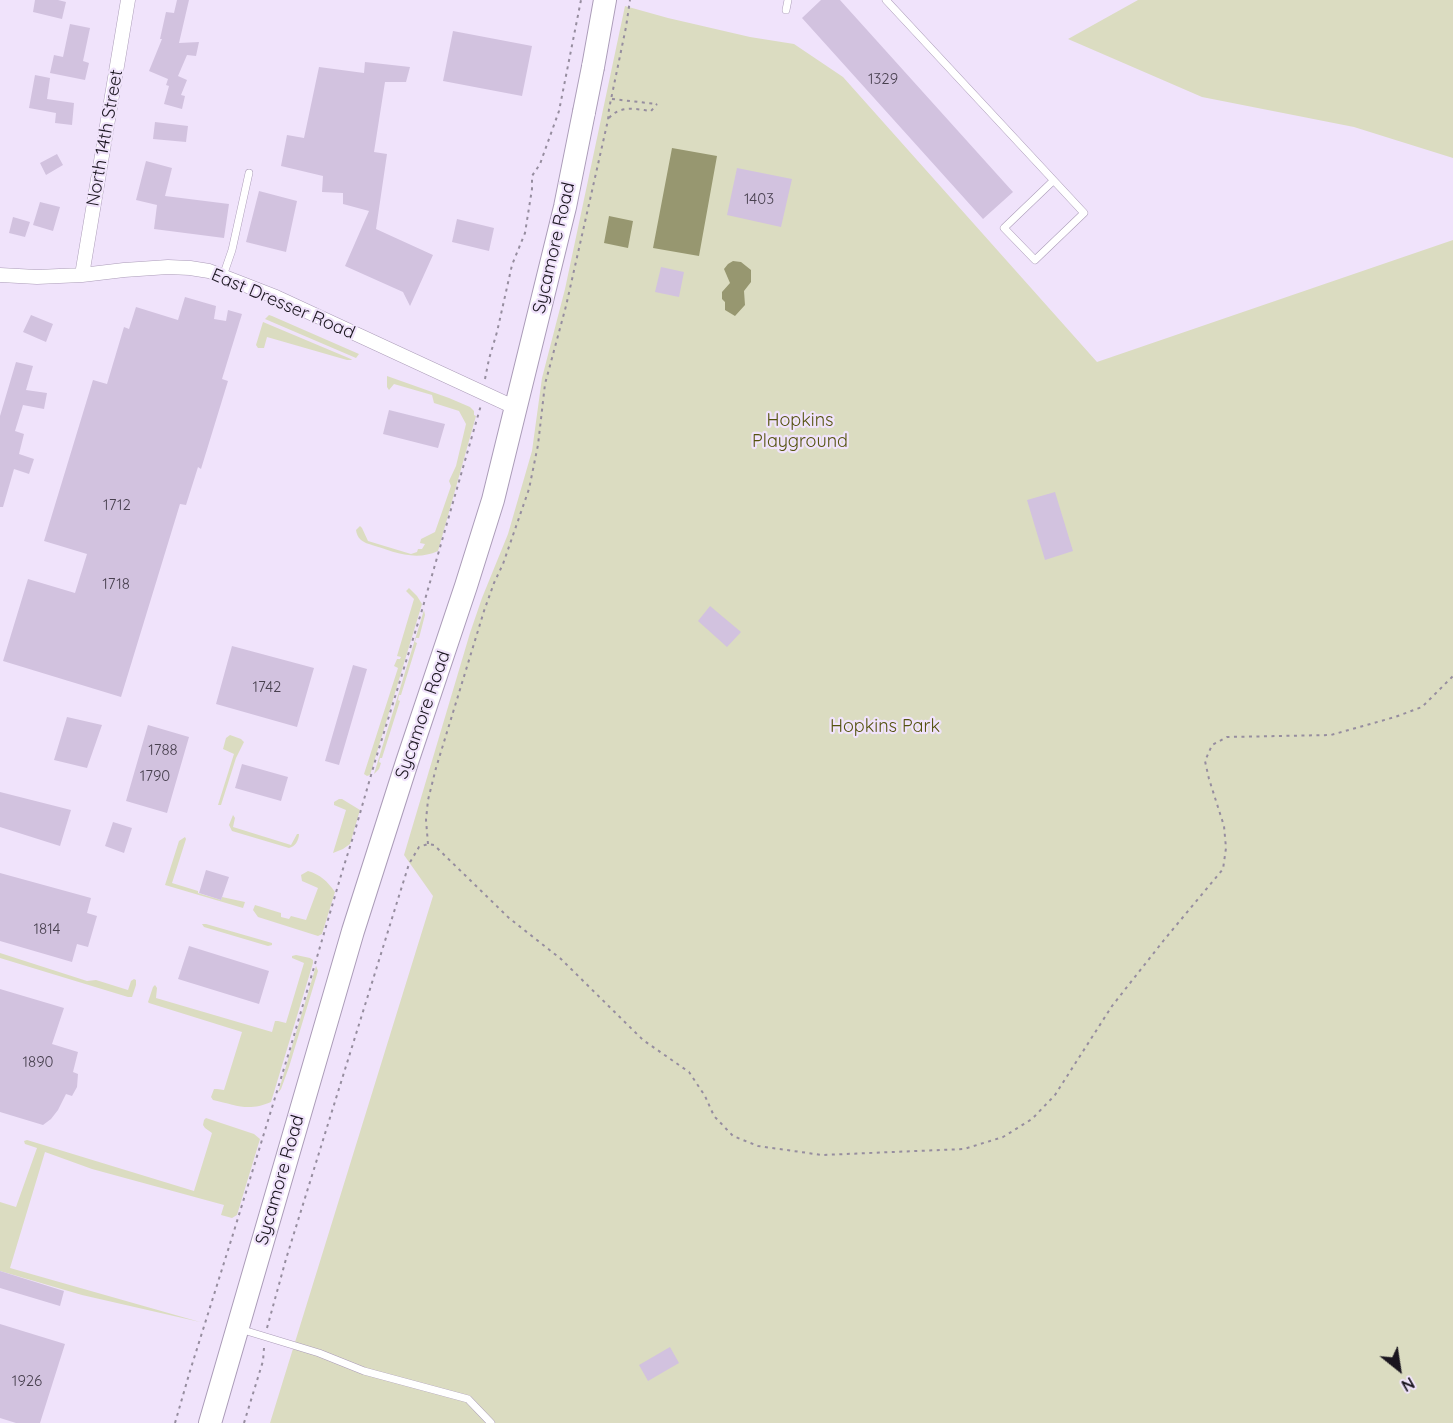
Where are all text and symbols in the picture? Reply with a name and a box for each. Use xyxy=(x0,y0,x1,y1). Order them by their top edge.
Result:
street label: North 14th Street xyxy=(82,68,128,208)
house number: 1329 xyxy=(868,70,898,88)
street label: Sycamore Road xyxy=(528,180,580,316)
house number: 1403 xyxy=(744,190,774,208)
street label: East Dresser Road xyxy=(208,264,358,344)
park label: Hopkins Playground xyxy=(752,410,848,452)
house number: 1712 xyxy=(103,496,131,514)
house number: 1718 xyxy=(102,575,130,593)
street label: Sycamore Road xyxy=(391,648,455,782)
house number: 1742 xyxy=(253,678,281,696)
park label: Hopkins Park xyxy=(830,716,940,738)
house number: 1788 xyxy=(148,741,178,759)
house number: 1790 xyxy=(140,767,170,785)
house number: 1814 xyxy=(34,920,60,938)
house number: 1890 xyxy=(23,1053,53,1071)
street label: Sycamore Road xyxy=(251,1113,309,1247)
north arrow xyxy=(1369,1339,1429,1399)
house number: 1926 xyxy=(12,1372,42,1390)
text: N xyxy=(1398,1373,1418,1396)

